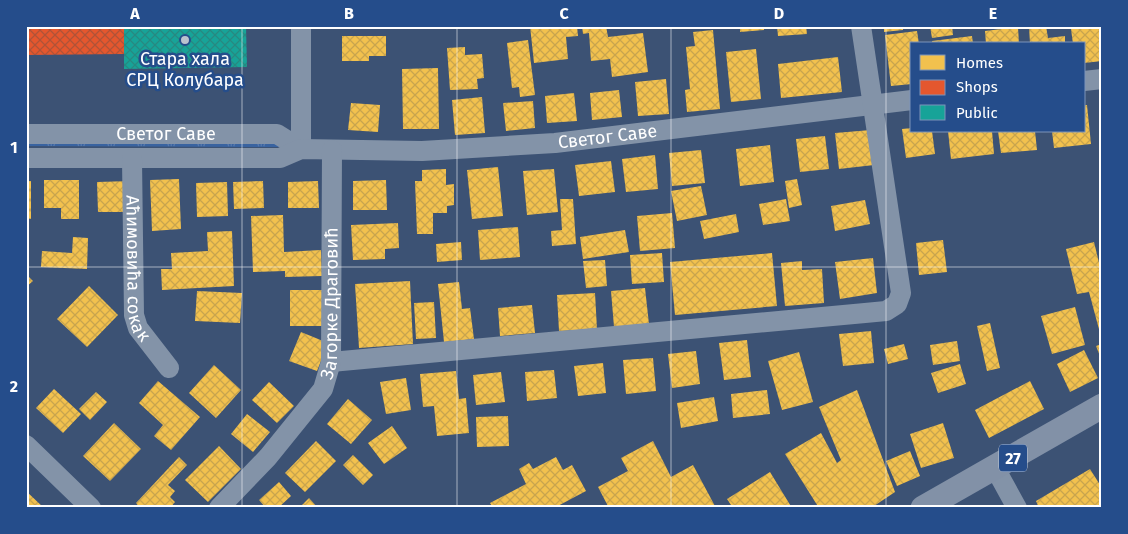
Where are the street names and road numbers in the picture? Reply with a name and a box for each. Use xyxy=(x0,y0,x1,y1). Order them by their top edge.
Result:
street label: Светог Саве xyxy=(557,120,658,154)
street label: Светог Саве xyxy=(116,123,216,145)
street label: Аћимовића сокак xyxy=(121,195,156,346)
street label: Загорке Драговић xyxy=(315,227,343,382)
road number: 27 xyxy=(999,444,1027,472)

